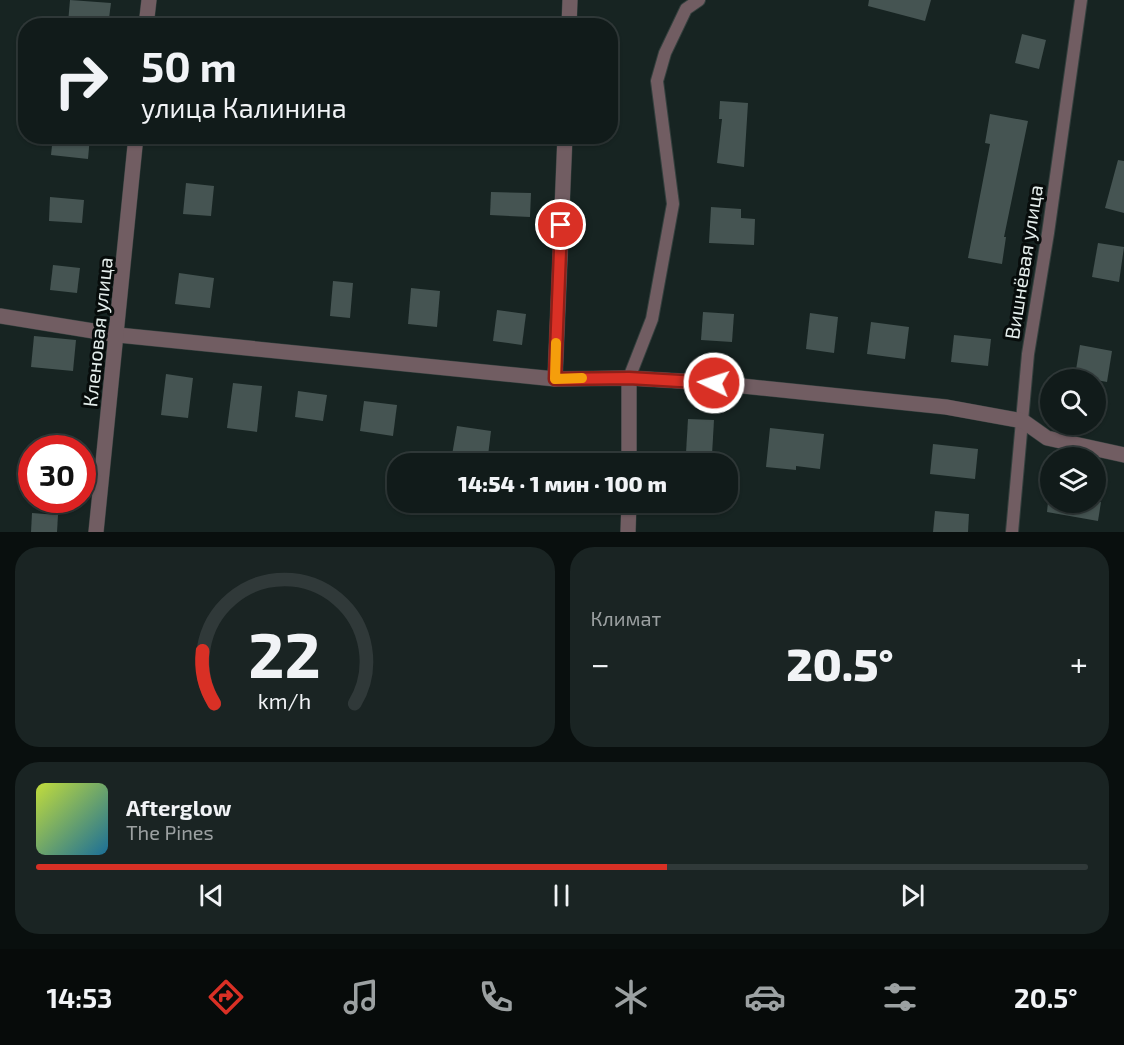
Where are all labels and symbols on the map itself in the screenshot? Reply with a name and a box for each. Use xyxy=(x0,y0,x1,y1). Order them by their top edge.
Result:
street label: Вишнёвая улица xyxy=(999,183,1048,341)
pin xyxy=(535,199,586,250)
street label: Кленовая улица xyxy=(77,256,118,408)
position arrow xyxy=(682,351,746,415)
speed limit sign: 30 xyxy=(18,435,96,513)

